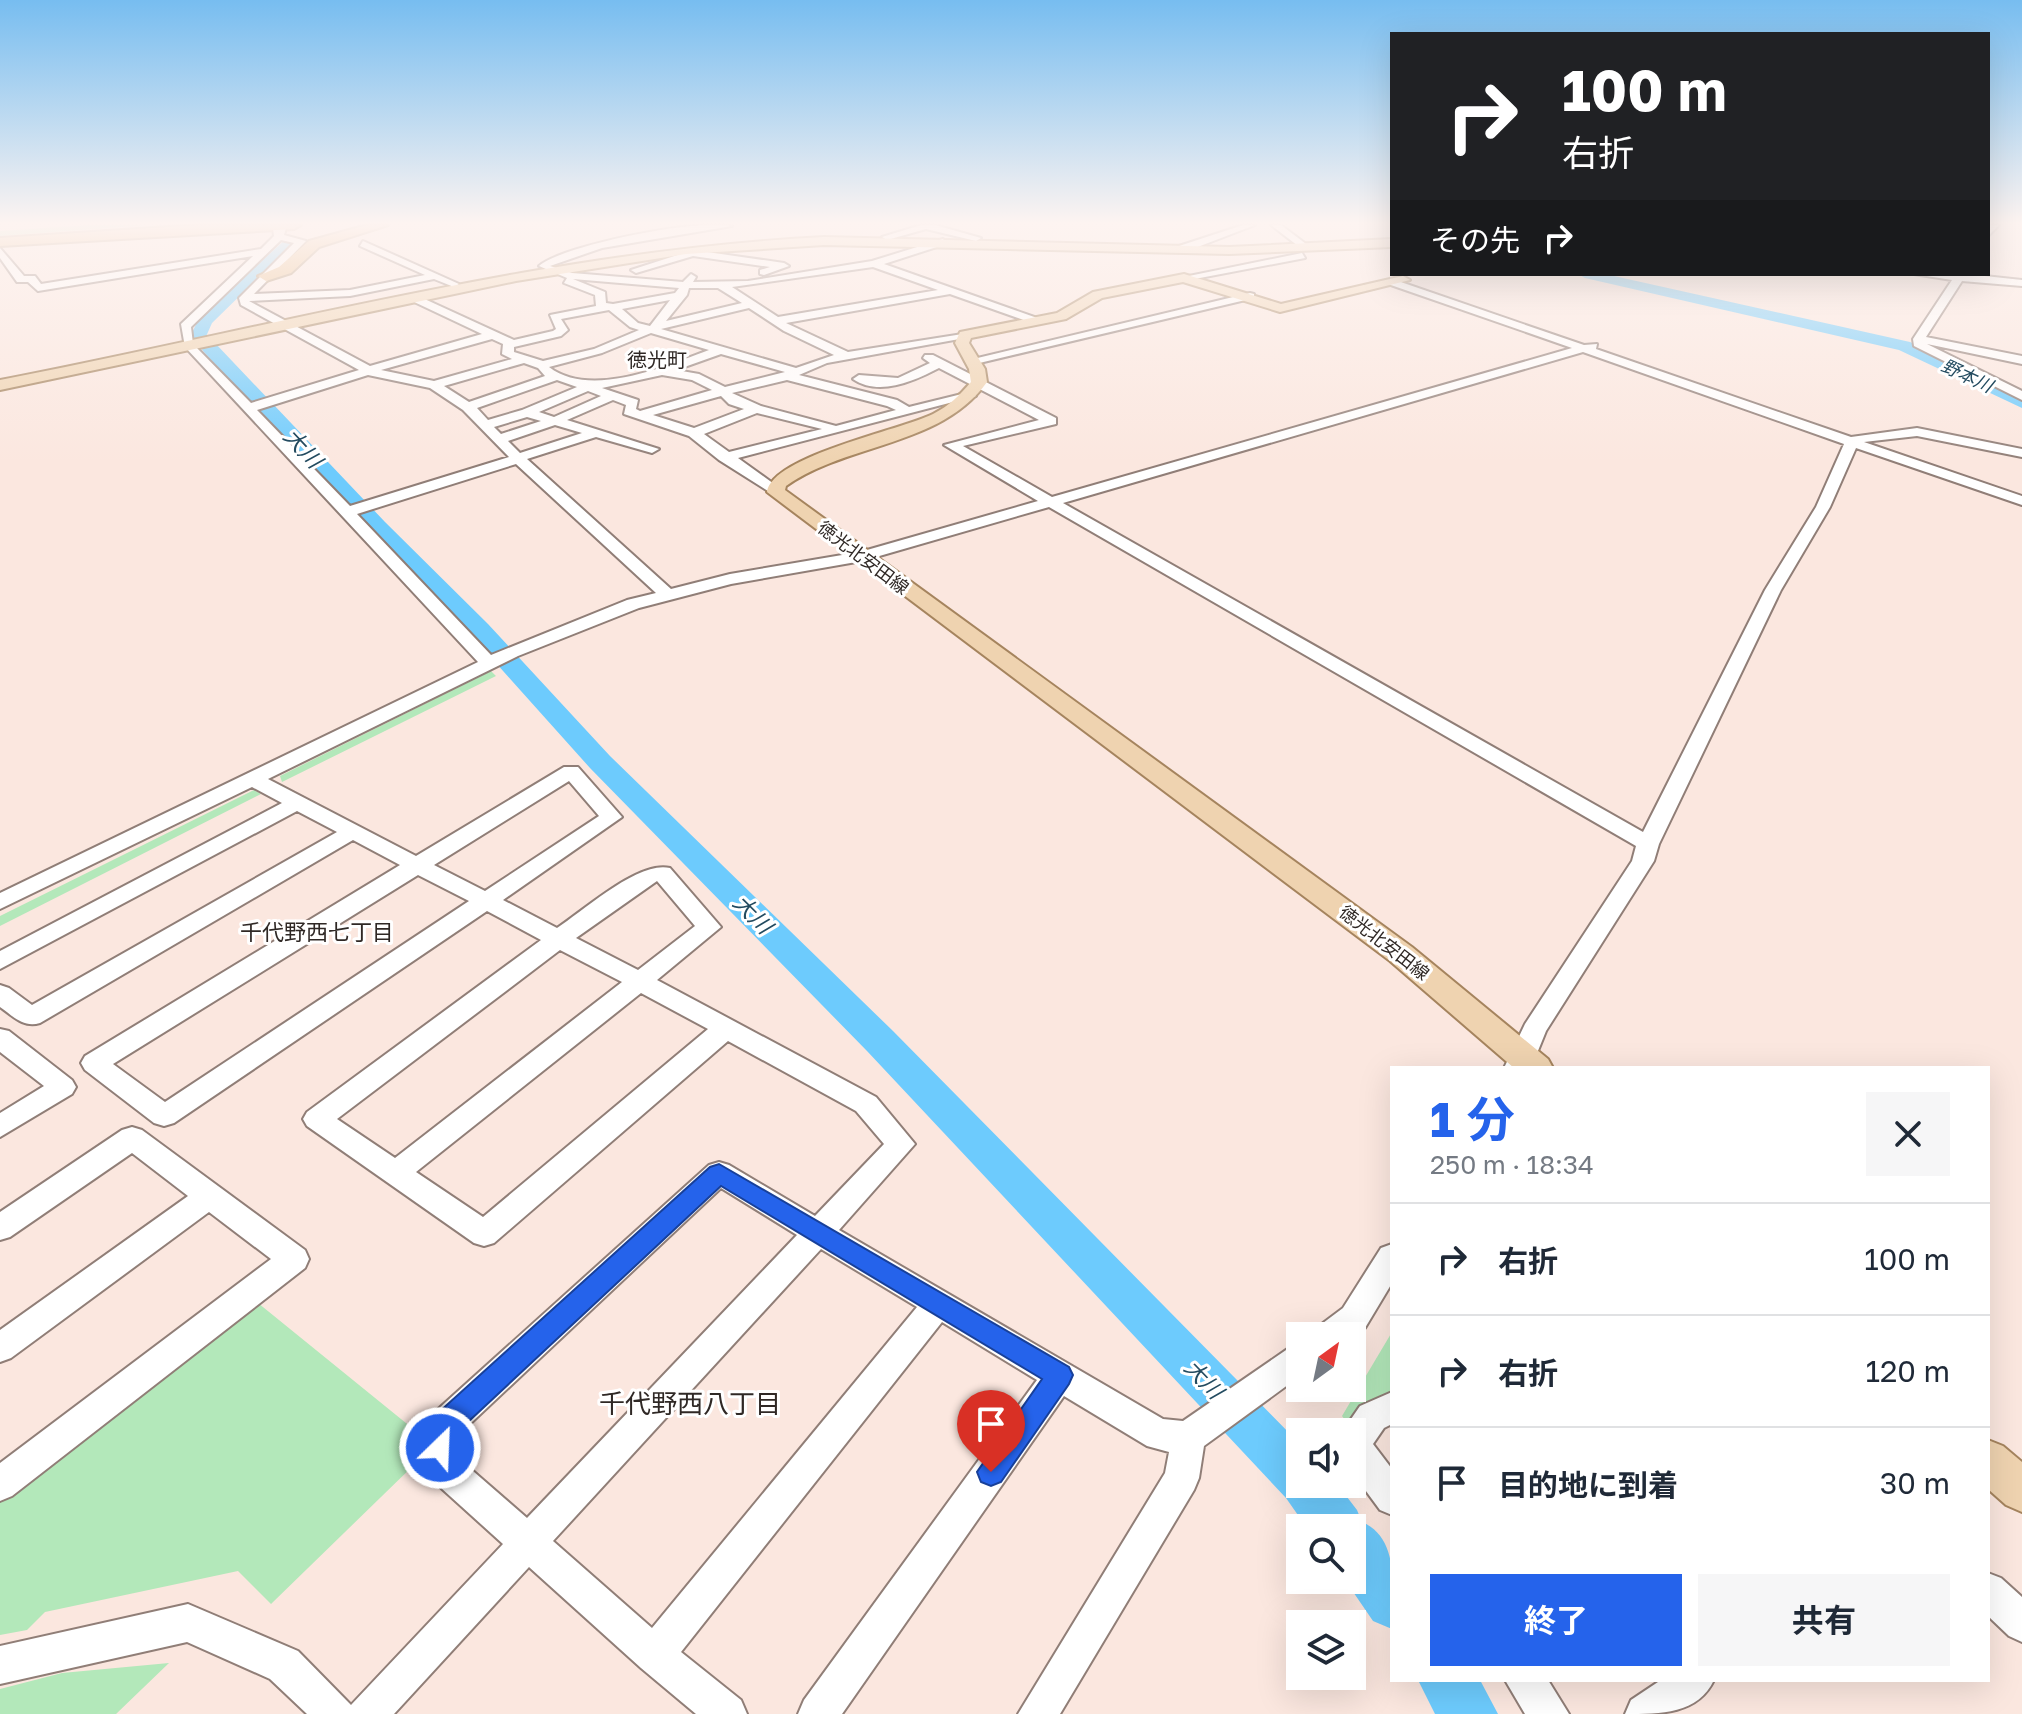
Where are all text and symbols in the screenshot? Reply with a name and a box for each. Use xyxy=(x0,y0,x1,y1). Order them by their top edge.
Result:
text: 100 m xyxy=(1562,56,1727,123)
icon: right xyxy=(1430,64,1534,168)
text: 右折 xyxy=(1562,131,1634,174)
icon: right xyxy=(1536,216,1580,260)
text: その先 xyxy=(1430,222,1520,258)
district label: 徳光町 xyxy=(627,347,687,371)
water label: 野本川 xyxy=(1938,354,1998,397)
water label: 大川 xyxy=(278,422,330,474)
street label: 徳光北安田線 xyxy=(814,516,913,598)
water label: 大川 xyxy=(728,889,780,940)
street label: 徳光北安田線 xyxy=(1335,900,1434,984)
district label: 千代野西七丁目 xyxy=(240,918,394,945)
text: 1 分 xyxy=(1430,1090,1515,1148)
button: close xyxy=(1866,1092,1950,1176)
text: 250 m · 18:34 xyxy=(1430,1149,1594,1180)
icon: right xyxy=(1430,1237,1474,1281)
text: 100 m xyxy=(1864,1241,1950,1277)
text: 右折 xyxy=(1498,1243,1558,1279)
north arrow xyxy=(1286,1322,1366,1402)
map controls xyxy=(1286,1322,1366,1690)
icon: right xyxy=(1430,1349,1474,1393)
water label: 大川 xyxy=(1179,1353,1231,1405)
text: 120 m xyxy=(1865,1353,1950,1389)
text: 右折 xyxy=(1498,1355,1558,1391)
district label: 千代野西八丁目 xyxy=(599,1388,781,1419)
pin xyxy=(957,1390,1025,1472)
icon: arrive xyxy=(969,1402,1013,1446)
position arrow xyxy=(398,1406,482,1490)
button: sound xyxy=(1286,1418,1366,1498)
icon: arrive xyxy=(1430,1461,1474,1505)
text: 30 m xyxy=(1880,1465,1950,1501)
text: 目的地に到着 xyxy=(1498,1467,1678,1503)
button: search xyxy=(1286,1514,1366,1594)
button: 終了 xyxy=(1430,1574,1682,1666)
button: 共有 xyxy=(1698,1574,1950,1666)
button: layers xyxy=(1286,1610,1366,1690)

